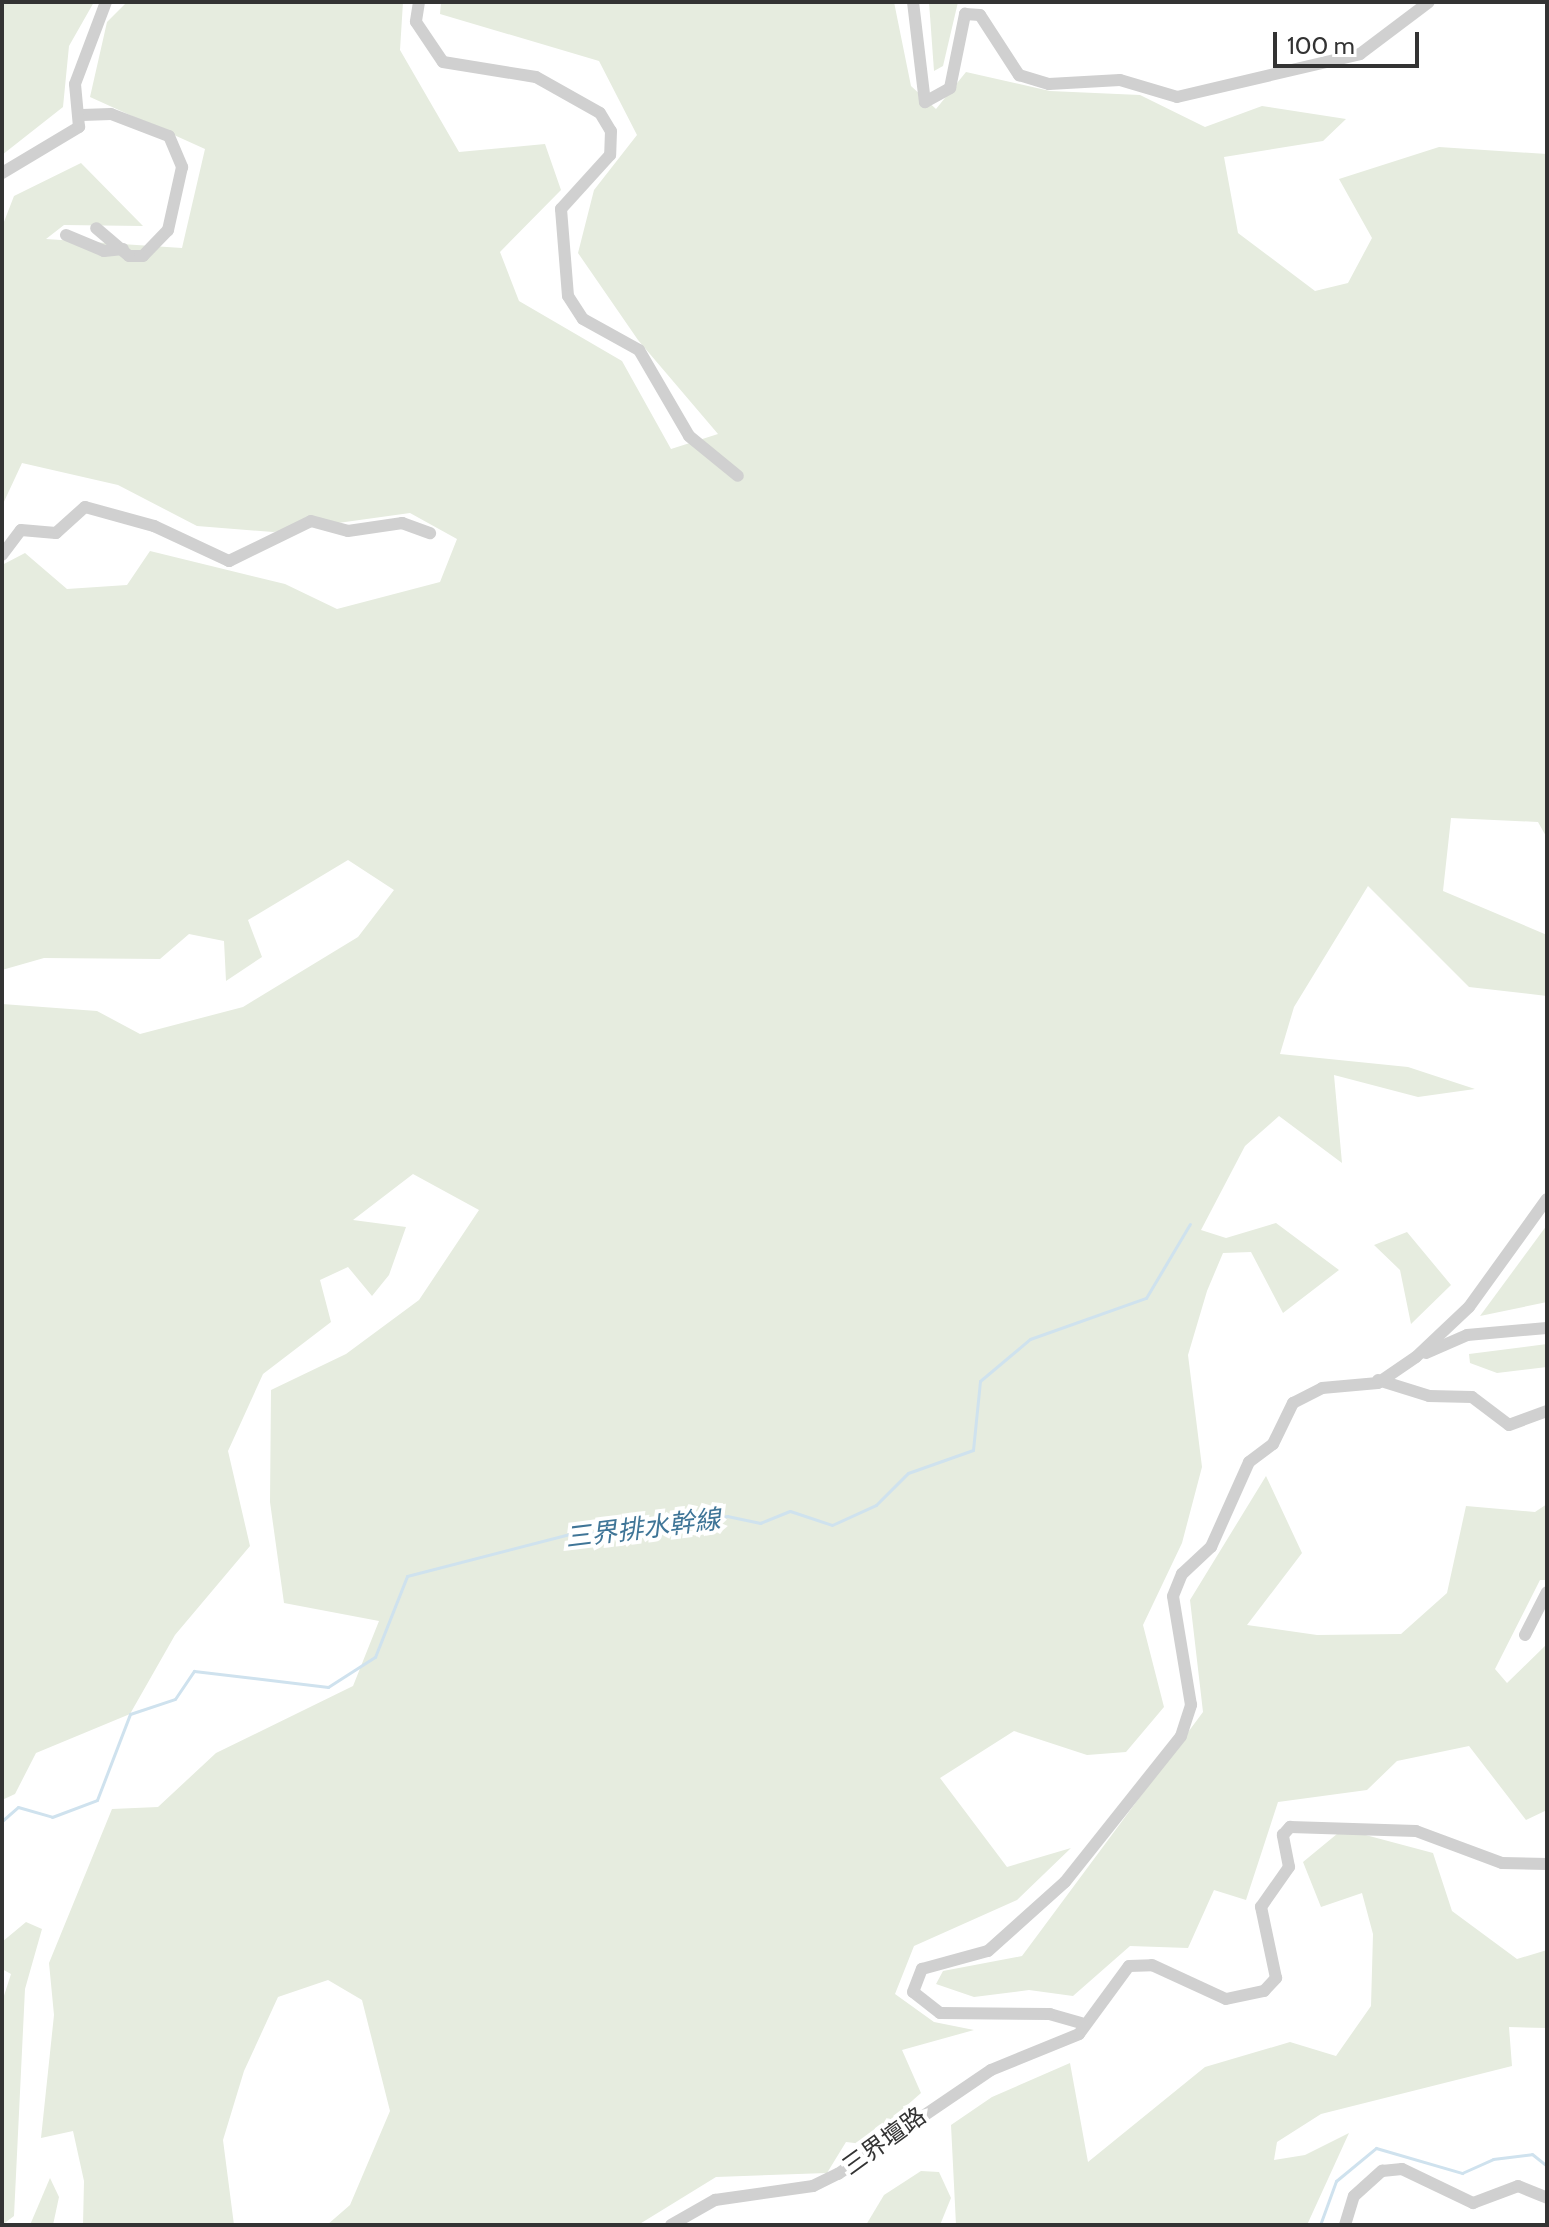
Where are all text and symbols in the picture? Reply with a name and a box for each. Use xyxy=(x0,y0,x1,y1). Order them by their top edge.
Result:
scale bar xyxy=(1277,16,1423,66)
text: 100 m xyxy=(1287,31,1355,60)
water label: 三界排水幹線 xyxy=(564,1504,722,1554)
street label: 三界壇路 xyxy=(837,2101,931,2181)

